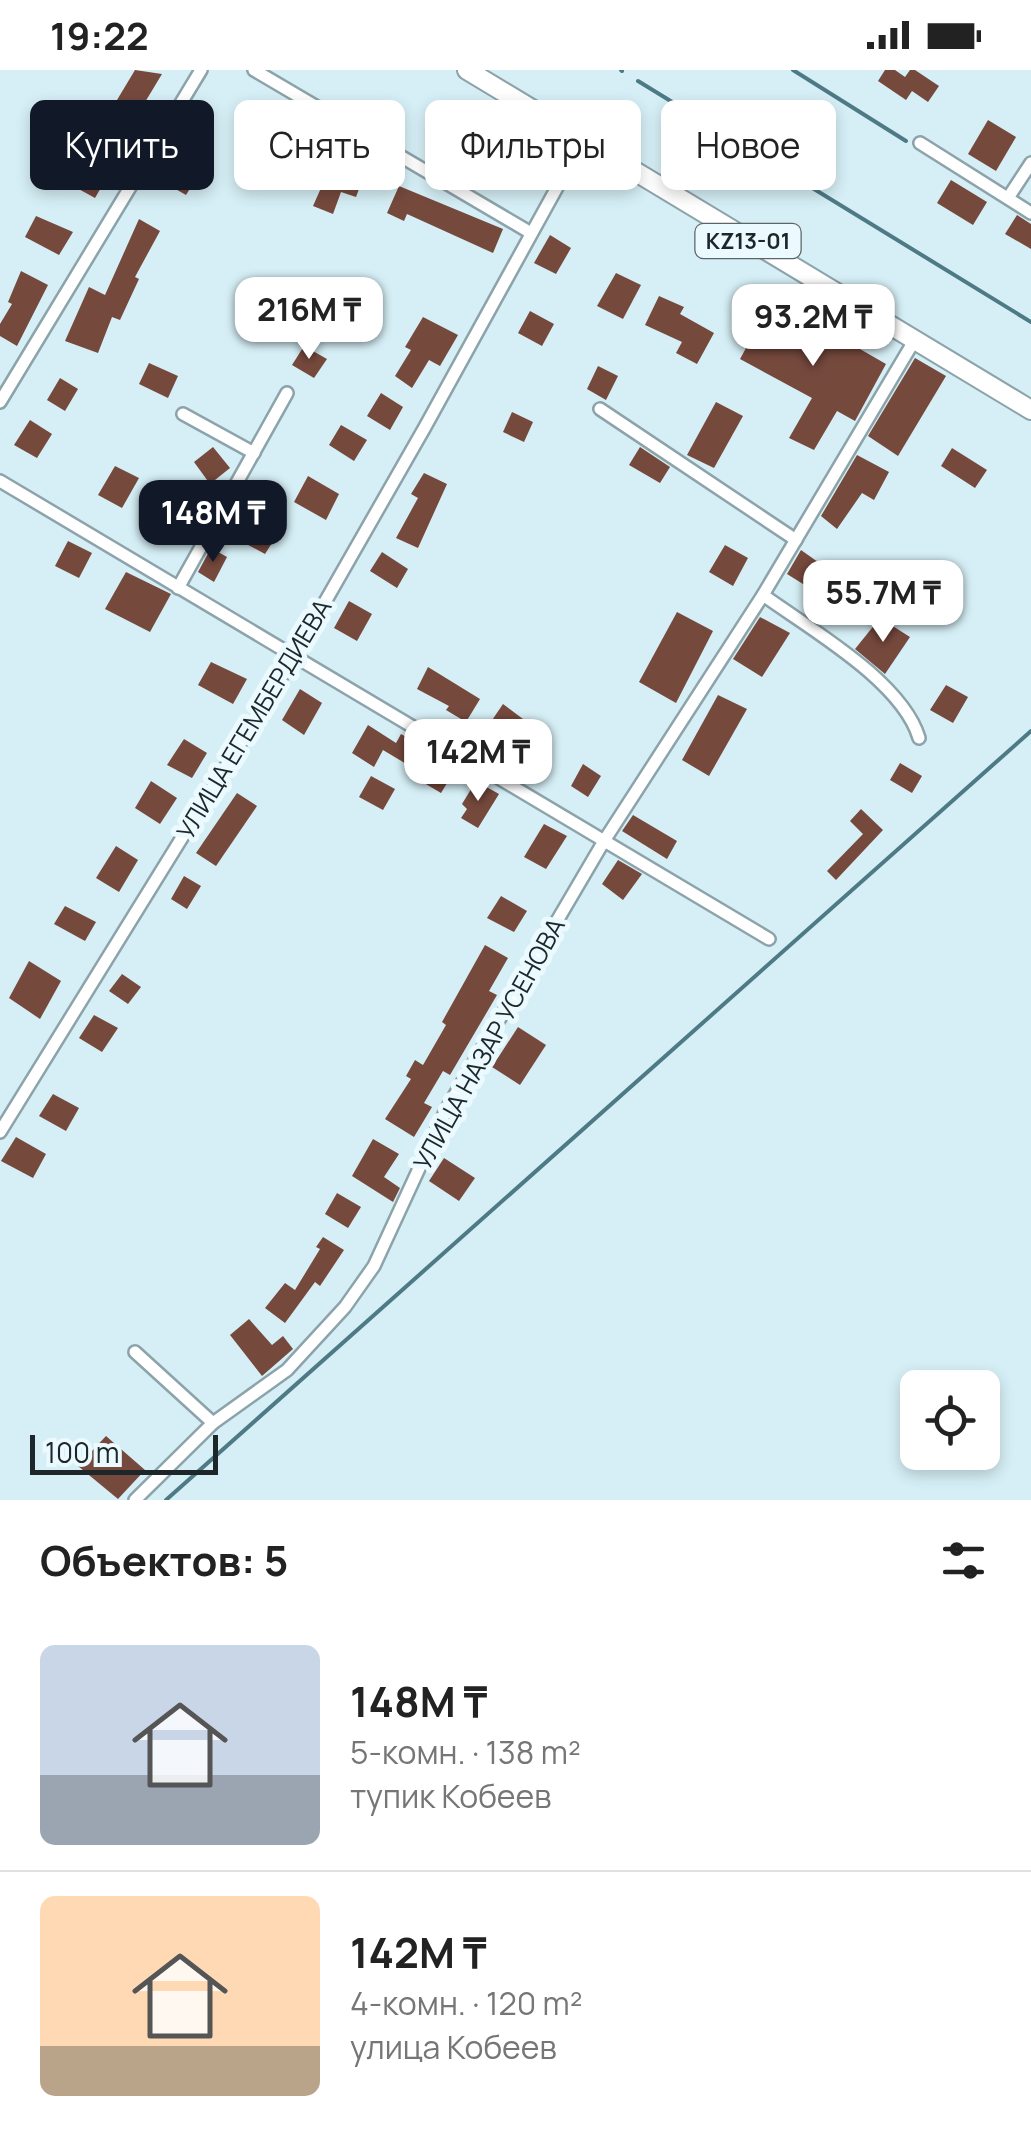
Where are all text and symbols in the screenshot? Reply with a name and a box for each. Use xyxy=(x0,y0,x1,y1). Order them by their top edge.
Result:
text: 19:22 xyxy=(50,9,149,61)
chip: Купить xyxy=(30,100,214,190)
chip: Снять xyxy=(234,100,405,190)
chip: Фильтры xyxy=(425,100,641,190)
chip: Новое xyxy=(661,100,836,190)
road number: KZ13-01 xyxy=(696,224,800,258)
pin: 216M ₸ xyxy=(228,277,390,362)
pin: 93.2M ₸ xyxy=(721,284,905,369)
text: 216M ₸ xyxy=(257,287,361,331)
text: 93.2M ₸ xyxy=(754,294,872,338)
pin: 148M ₸ xyxy=(132,480,294,565)
text: 148M ₸ xyxy=(161,490,265,534)
pin: 55.7M ₸ xyxy=(791,560,975,645)
text: 55.7M ₸ xyxy=(825,570,941,614)
street label: УЛИЦА ЕГЕМБЕРДИЕВА xyxy=(168,592,339,846)
pin: 142M ₸ xyxy=(397,719,559,804)
text: 142M ₸ xyxy=(426,729,530,773)
street label: УЛИЦА НАЗАР УСЕНОВА xyxy=(405,911,573,1176)
map controls xyxy=(900,1370,1000,1470)
button: locate xyxy=(900,1370,1000,1470)
scale bar xyxy=(30,1430,218,1474)
text: 100 m xyxy=(45,1433,119,1471)
text: Объектов: 5 xyxy=(40,1531,288,1589)
icon: filters xyxy=(936,1533,991,1588)
text: 148M ₸ xyxy=(350,1672,487,1730)
icon: home xyxy=(120,1685,240,1805)
text: 5-комн. · 138 m² xyxy=(350,1730,581,1774)
text: тупик Кобеев xyxy=(350,1774,551,1818)
text: 142M ₸ xyxy=(350,1923,486,1981)
icon: home xyxy=(120,1936,240,2056)
text: 4-комн. · 120 m² xyxy=(350,1981,583,2025)
text: улица Кобеев xyxy=(350,2025,557,2069)

